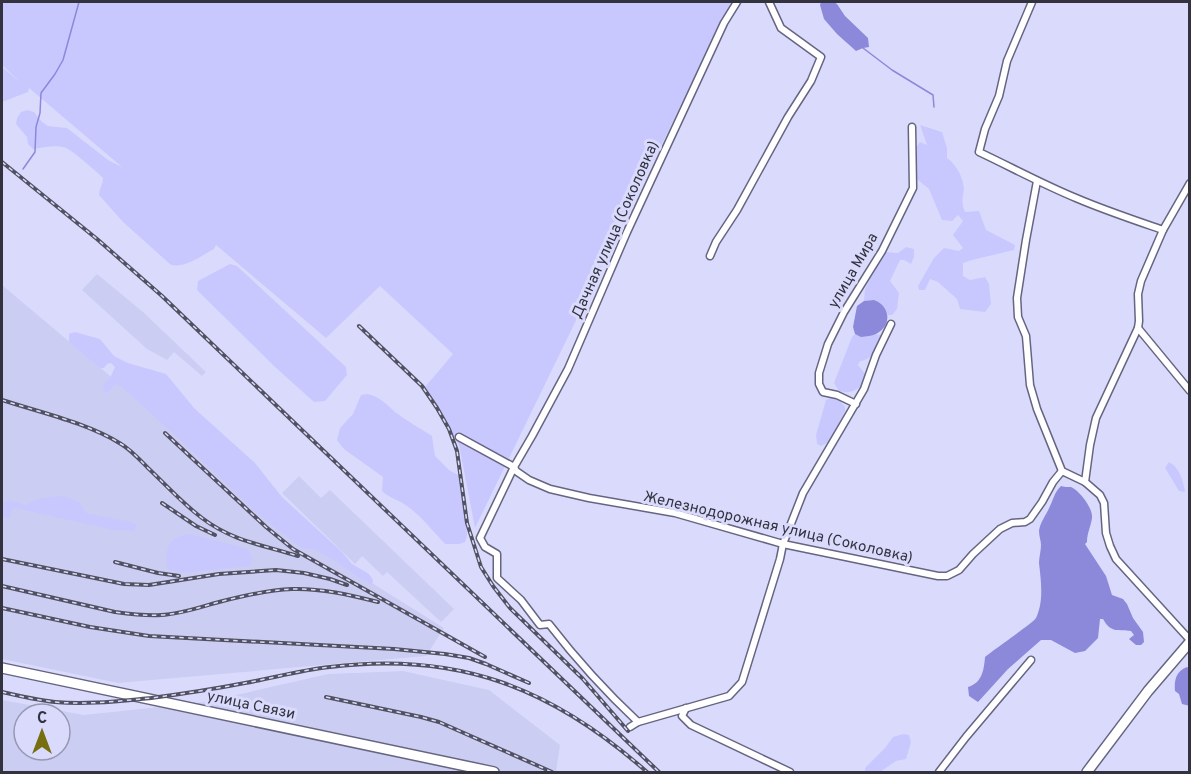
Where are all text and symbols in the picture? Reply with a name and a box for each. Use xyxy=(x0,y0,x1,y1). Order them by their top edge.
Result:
street label: Дачная улица (Соколовка) xyxy=(568,138,664,322)
street label: улица Мира xyxy=(825,230,883,312)
street label: Железнодорожная улица (Соколовка) xyxy=(641,488,915,568)
street label: улица Связи xyxy=(205,687,297,725)
north arrow xyxy=(12,702,72,762)
text: С xyxy=(37,709,47,729)

